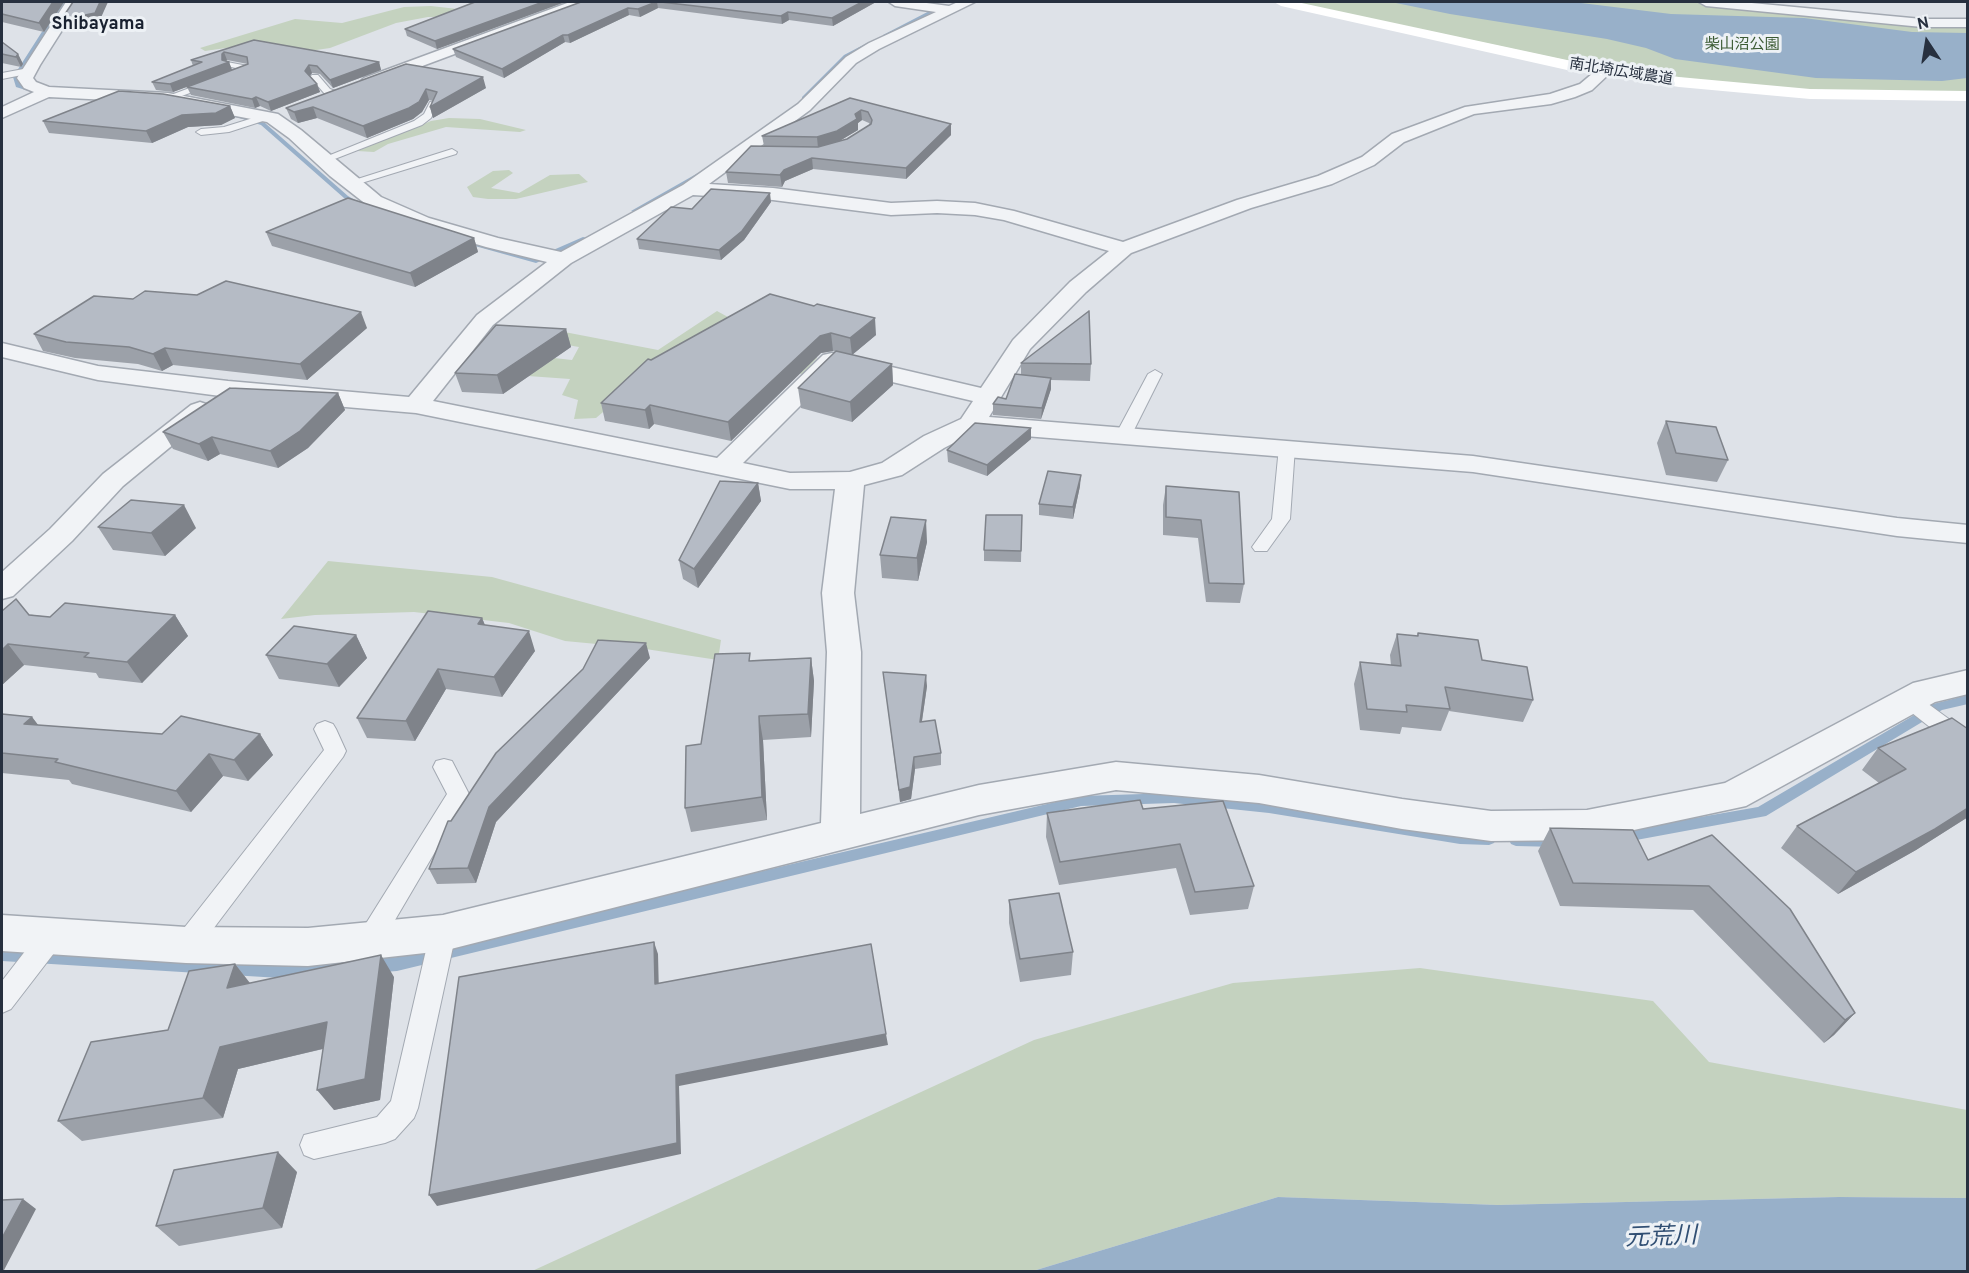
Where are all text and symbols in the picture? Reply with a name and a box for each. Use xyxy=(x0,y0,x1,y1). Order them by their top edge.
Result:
north arrow xyxy=(1897,12,1957,72)
text: N xyxy=(1916,13,1931,35)
district label: Shibayama xyxy=(52,14,144,36)
park label: 柴山沼公園 xyxy=(1705,37,1779,55)
street label: 南北埼広域農道 xyxy=(1568,56,1674,90)
water label: 元荒川 xyxy=(1625,1223,1697,1255)

